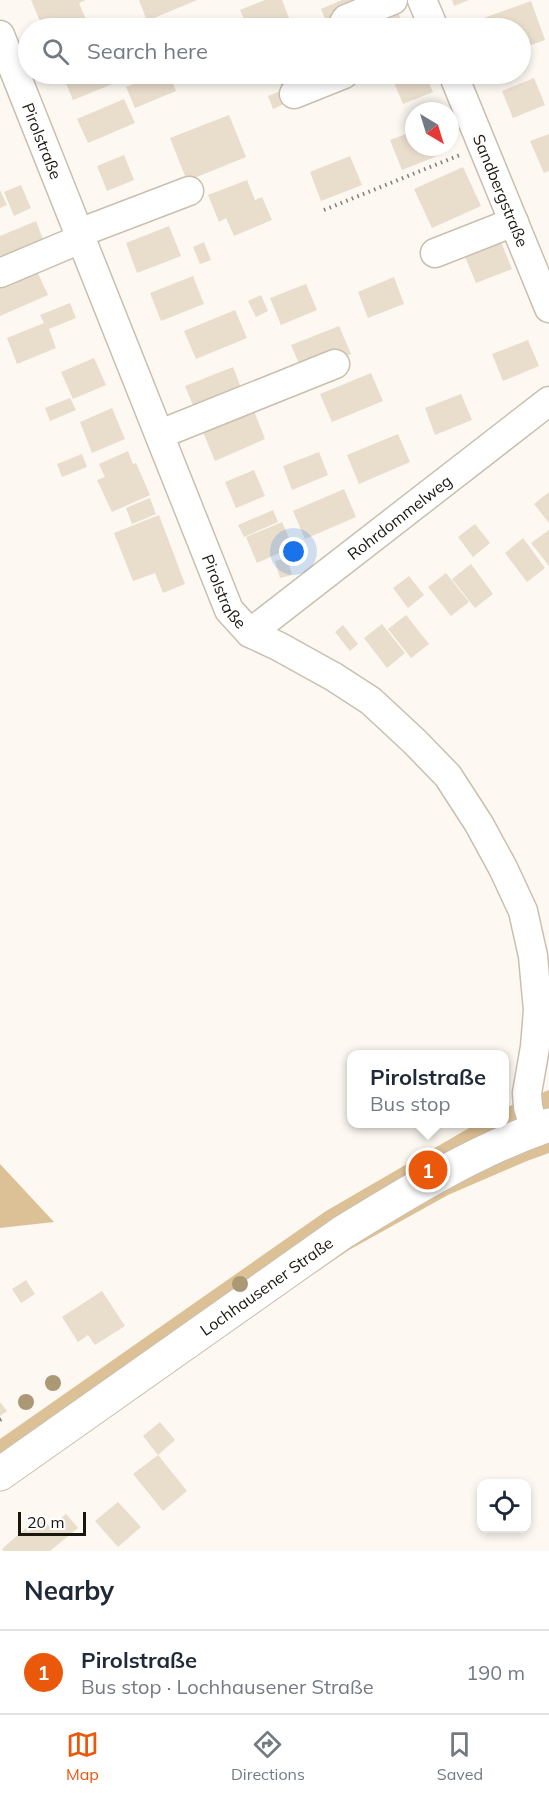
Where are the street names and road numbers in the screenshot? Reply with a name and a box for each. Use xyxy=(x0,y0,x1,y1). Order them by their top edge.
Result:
street label: Pirolstraße xyxy=(18,100,66,182)
street label: Sandbergstraße xyxy=(469,131,533,250)
street label: Rohrdommelweg xyxy=(343,470,456,564)
street label: Pirolstraße xyxy=(198,551,251,633)
street label: Lochhausener Straße xyxy=(196,1232,337,1340)

